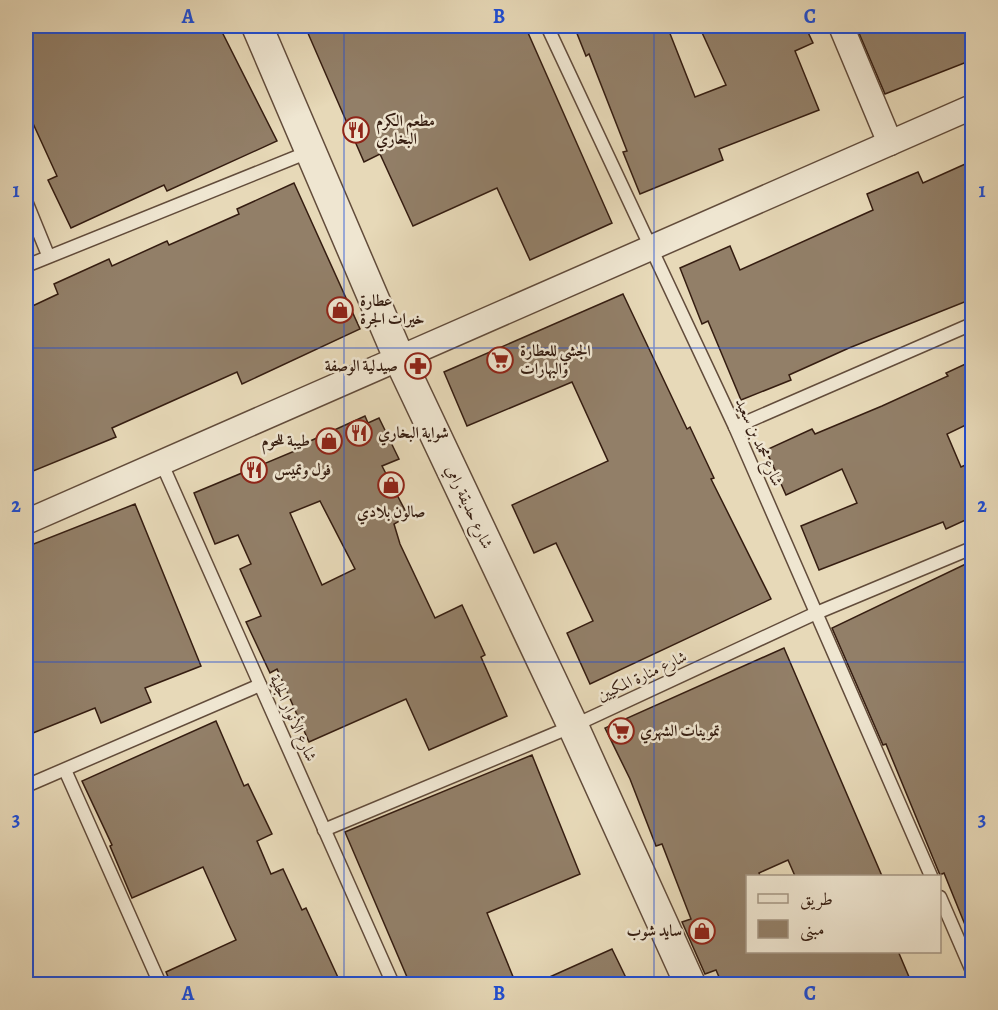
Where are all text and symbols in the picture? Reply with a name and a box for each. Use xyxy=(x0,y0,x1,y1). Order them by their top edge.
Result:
text: A xyxy=(181,3,195,30)
text: B xyxy=(493,3,505,30)
text: C xyxy=(804,3,816,30)
place label: مطعم الكرم البخاري xyxy=(376,110,435,152)
restaurant icon: مطعم الكرم البخاري xyxy=(341,115,371,145)
text: 1 xyxy=(12,177,20,204)
text: 1 xyxy=(978,177,986,204)
place label: عطارة خيرات الجرة xyxy=(360,290,425,330)
shop icon: عطارة خيرات الجرة xyxy=(325,295,355,325)
place label: الجشي للعطارة والبهارات xyxy=(520,340,591,380)
supermarket icon: الجشي للعطارة والبهارات xyxy=(485,345,515,375)
pharmacy icon: صيدلية الوصفة xyxy=(403,351,433,381)
place label: صيدلية الوصفة xyxy=(325,355,398,377)
street label: شارع محمد بن سعيد xyxy=(728,394,788,491)
restaurant icon: شواية البخاري xyxy=(344,418,374,448)
place label: شواية البخاري xyxy=(378,422,449,446)
shop icon: طيبة للحوم xyxy=(314,426,344,456)
place label: طيبة للحوم xyxy=(261,430,310,455)
restaurant icon: فول وتميس xyxy=(239,455,269,485)
place label: فول وتميس xyxy=(274,459,331,481)
street label: شارع حديقة رامي xyxy=(438,461,498,553)
shop icon: صالون بلادي xyxy=(376,470,406,500)
text: 2 xyxy=(11,492,21,519)
text: 2 xyxy=(977,492,987,519)
place label: صالون بلادي xyxy=(357,501,425,525)
street label: شارع منارة المكيين xyxy=(593,646,691,708)
street label: شارع الأنوار الجلية xyxy=(262,671,323,766)
supermarket icon: تموينات الشهري xyxy=(606,716,636,746)
place label: تموينات الشهري xyxy=(640,720,720,744)
text: 3 xyxy=(12,806,20,833)
text: 3 xyxy=(978,806,986,833)
legend xyxy=(746,875,941,953)
text: طريق xyxy=(800,887,833,911)
shop icon: سايد شوب xyxy=(687,916,717,946)
text: مبنى xyxy=(800,917,825,942)
place label: سايد شوب xyxy=(627,920,682,942)
text: A xyxy=(181,980,195,1007)
text: B xyxy=(493,980,505,1007)
text: C xyxy=(804,980,816,1007)

